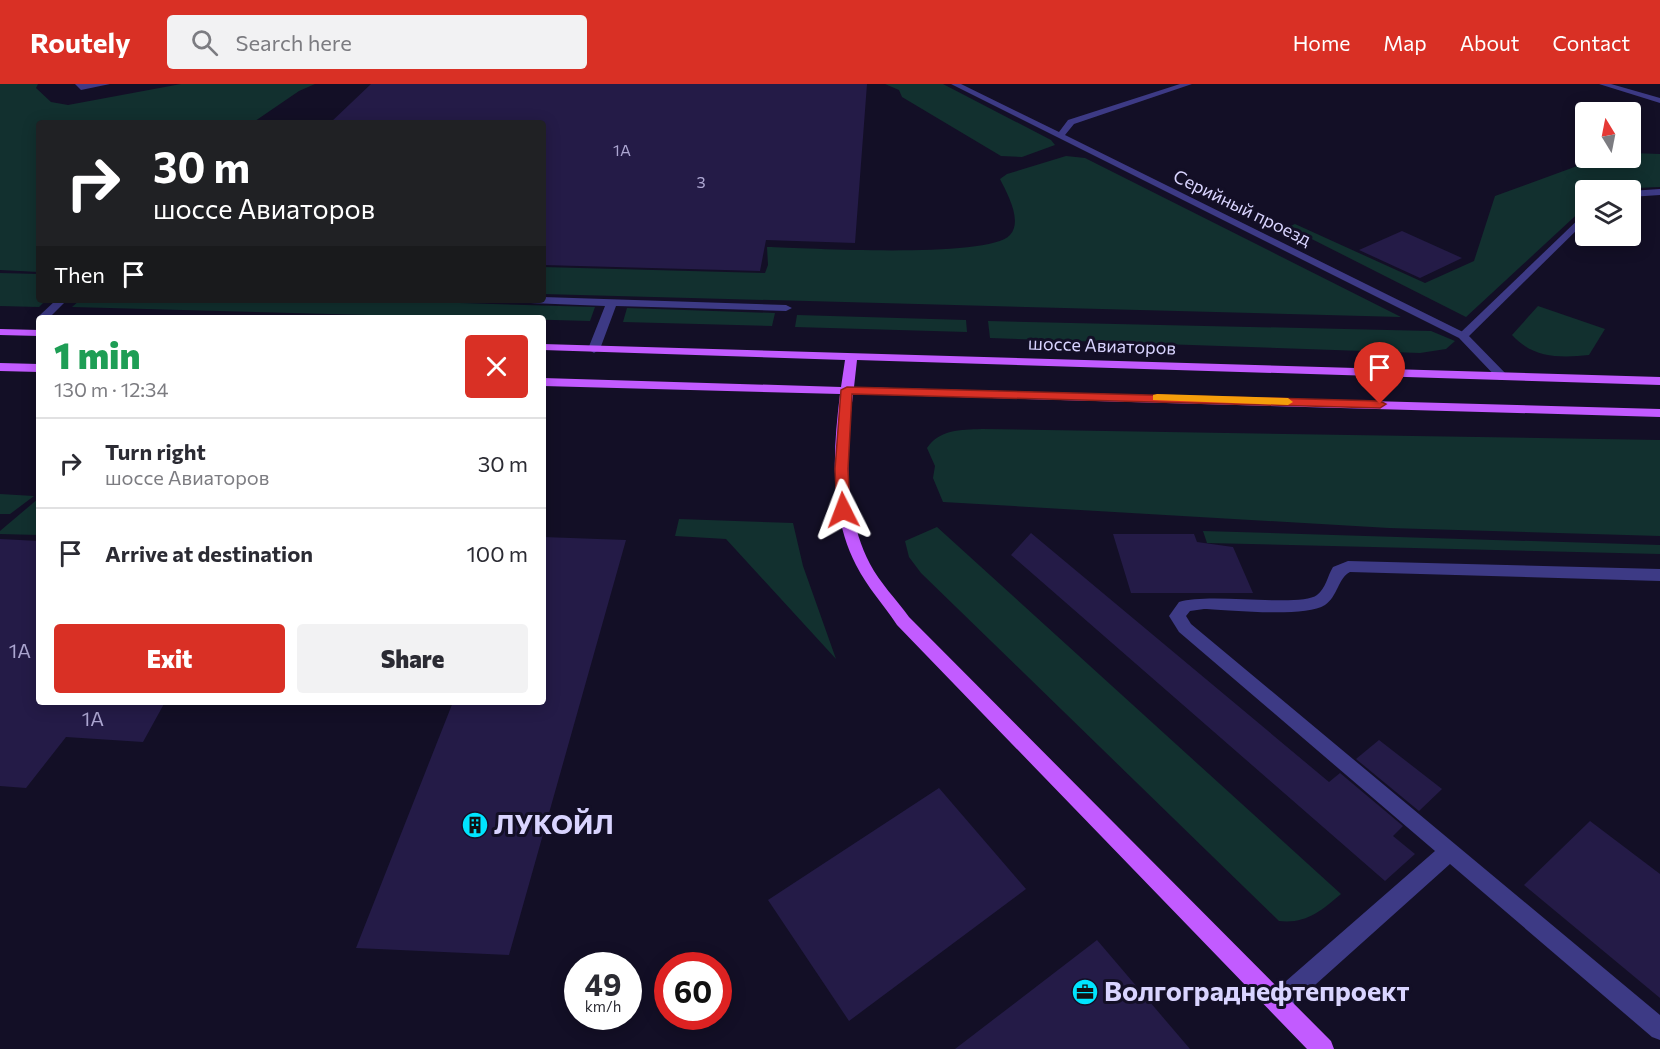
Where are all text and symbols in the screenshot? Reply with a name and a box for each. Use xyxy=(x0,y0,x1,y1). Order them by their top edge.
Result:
search box xyxy=(167,15,587,69)
text: Routely xyxy=(30,25,131,59)
icon: search xyxy=(188,26,221,59)
text: Search here xyxy=(236,29,352,56)
text: Home xyxy=(1293,30,1350,55)
text: Map xyxy=(1383,30,1427,55)
text: About xyxy=(1460,30,1519,55)
text: Contact xyxy=(1552,30,1630,55)
north arrow xyxy=(1575,102,1641,168)
map controls xyxy=(1575,102,1641,246)
text: 30 m xyxy=(153,140,250,192)
house number: 1А xyxy=(613,140,631,159)
icon: right xyxy=(54,144,132,222)
street label: Серийный проезд xyxy=(1170,164,1315,250)
house number: 3 xyxy=(696,172,706,191)
button: layers xyxy=(1575,180,1641,246)
text: шоссе Авиаторов xyxy=(153,192,375,225)
icon: arrive xyxy=(117,258,150,291)
text: Then xyxy=(54,261,105,288)
street label: шоссе Авиаторов xyxy=(1028,331,1176,359)
text: 1 min xyxy=(54,332,140,376)
button: close xyxy=(465,335,528,398)
pin xyxy=(1354,342,1405,404)
icon: arrive xyxy=(1363,351,1396,384)
text: 130 m · 12:34 xyxy=(54,377,168,401)
text: Turn right xyxy=(105,438,206,465)
icon: right xyxy=(54,447,87,480)
text: 30 m xyxy=(478,450,528,477)
text: шоссе Авиаторов xyxy=(105,465,269,489)
position arrow xyxy=(811,478,875,542)
icon: arrive xyxy=(54,537,87,570)
text: Arrive at destination xyxy=(105,540,313,567)
text: 100 m xyxy=(466,540,528,567)
button: Exit xyxy=(54,624,285,693)
button: Share xyxy=(297,624,528,693)
house number: 1А xyxy=(9,638,31,662)
house number: 1А xyxy=(82,706,104,730)
place label: ЛУКОЙЛ xyxy=(494,807,614,840)
building icon: ЛУКОЙЛ xyxy=(460,810,490,840)
speed limit sign: 60 xyxy=(654,952,732,1030)
text: 49 xyxy=(585,965,621,1002)
place label: Волгограднефтепроект xyxy=(1104,974,1410,1007)
office icon: Волгограднефтепроект xyxy=(1070,977,1100,1007)
text: km/h xyxy=(585,997,621,1015)

